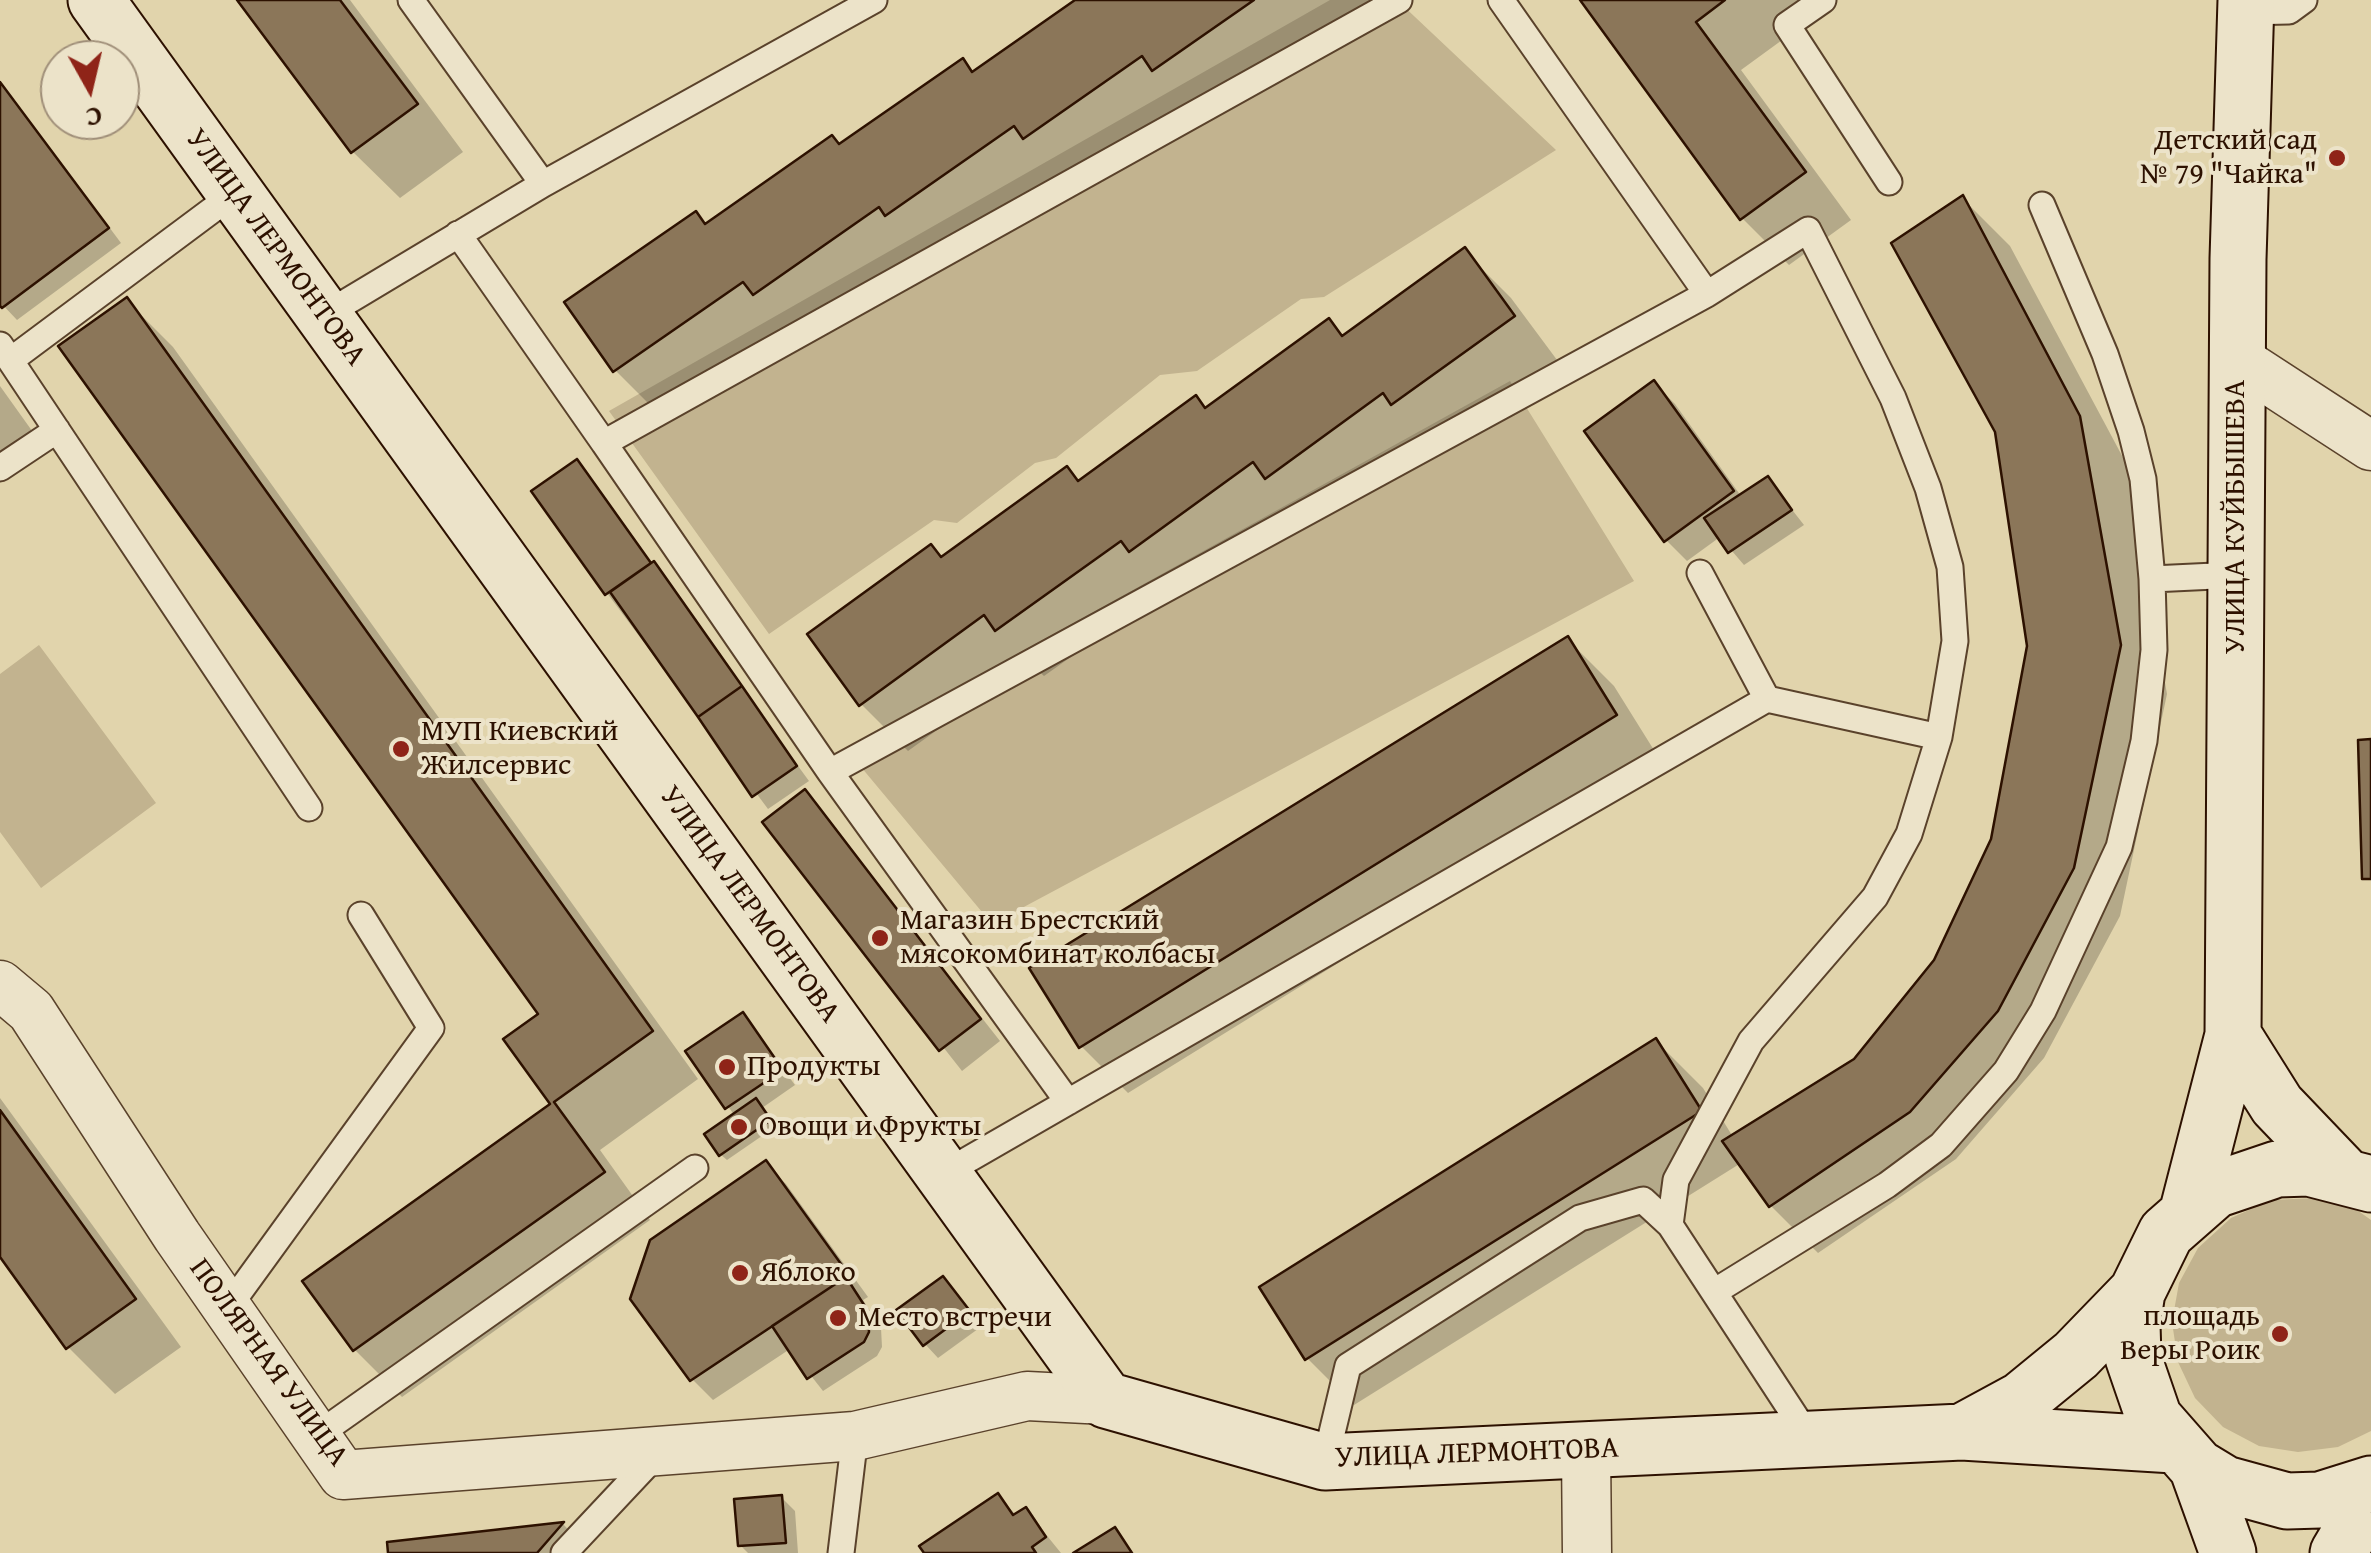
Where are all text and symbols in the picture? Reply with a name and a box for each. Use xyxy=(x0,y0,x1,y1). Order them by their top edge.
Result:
north arrow xyxy=(40,40,140,140)
text: С xyxy=(83,97,105,140)
street label: УЛИЦА ЛЕРМОНТОВА xyxy=(177,123,373,373)
place label: Детский сад № 79 "Чайка" xyxy=(2140,123,2317,194)
marker: Детский сад № 79 "Чайка" xyxy=(2326,147,2348,169)
street label: УЛИЦА КУЙБЫШЕВА xyxy=(2218,380,2254,654)
place label: МУП Киевский Жилсервис xyxy=(421,714,618,784)
marker: МУП Киевский Жилсервис xyxy=(390,738,412,760)
street label: УЛИЦА ЛЕРМОНТОВА xyxy=(651,780,847,1030)
place label: Магазин Брестский мясокомбинат колбасы xyxy=(900,903,1215,974)
marker: Магазин Брестский мясокомбинат колбасы xyxy=(869,927,891,949)
place label: Продукты xyxy=(747,1049,881,1085)
marker: Продукты xyxy=(716,1056,738,1078)
place label: Овощи и Фрукты xyxy=(759,1109,981,1145)
marker: Овощи и Фрукты xyxy=(728,1116,750,1138)
street label: ПОЛЯРНАЯ УЛИЦА xyxy=(181,1252,355,1474)
place label: Яблоко xyxy=(760,1255,856,1291)
marker: Яблоко xyxy=(729,1262,751,1284)
place label: площадь Веры Роик xyxy=(2120,1299,2260,1370)
place label: Место встречи xyxy=(858,1300,1052,1336)
marker: Место встречи xyxy=(827,1307,849,1329)
marker: площадь Веры Роик xyxy=(2269,1323,2291,1345)
street label: УЛИЦА ЛЕРМОНТОВА xyxy=(1334,1431,1620,1477)

